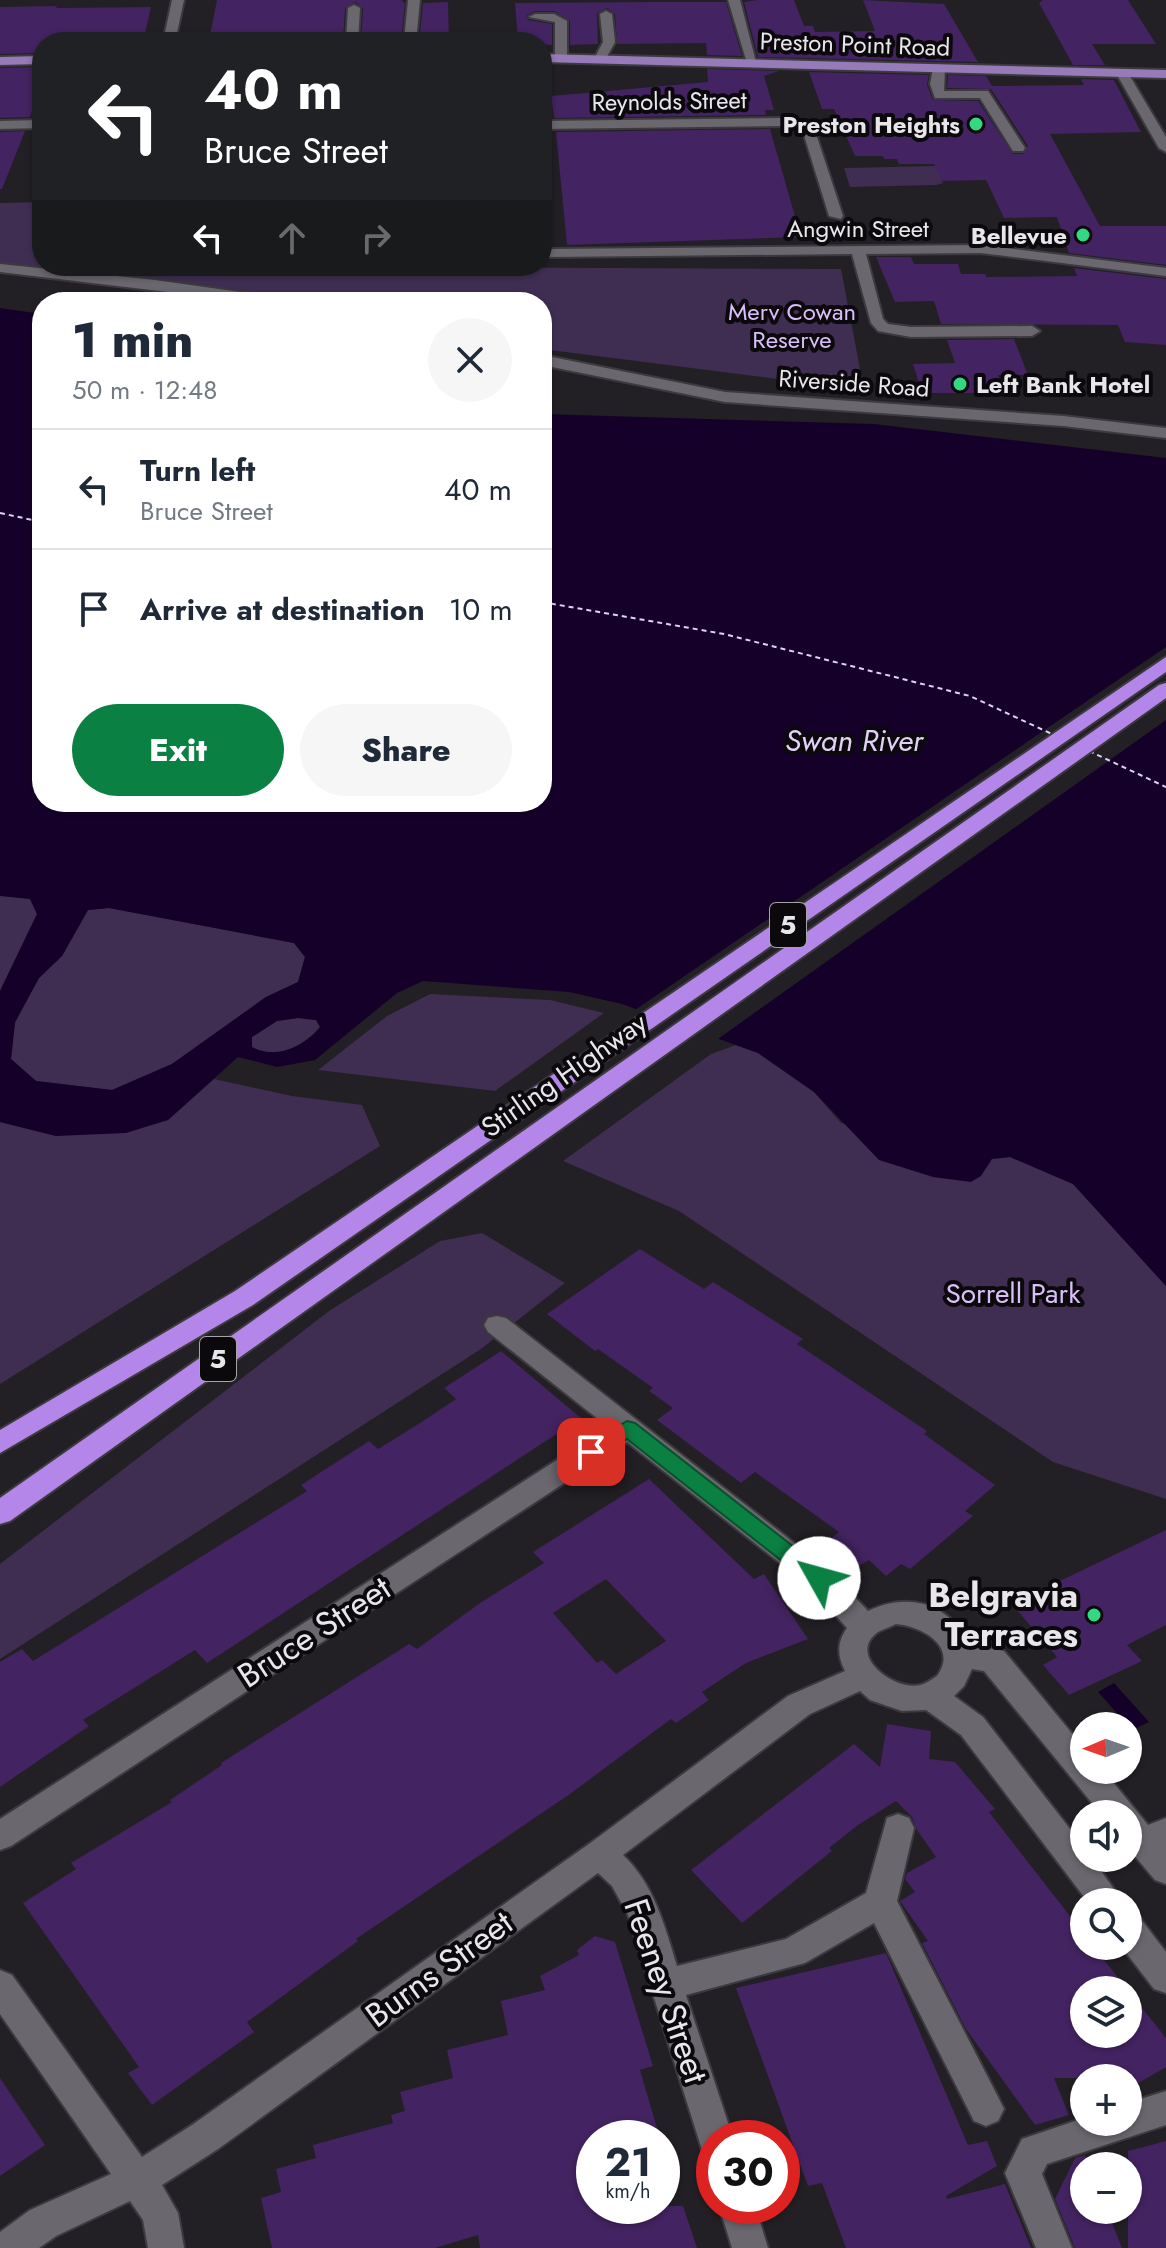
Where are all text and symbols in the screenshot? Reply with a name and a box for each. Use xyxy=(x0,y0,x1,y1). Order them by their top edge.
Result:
street label: Preston Point Road xyxy=(759,23,951,65)
text: 40 m xyxy=(204,49,343,130)
icon: left xyxy=(72,64,176,168)
street label: Reynolds Street xyxy=(591,82,747,120)
place label: Preston Heights xyxy=(782,107,960,142)
marker: Preston Heights xyxy=(967,115,985,133)
text: Bruce Street xyxy=(204,124,388,176)
street label: Angwin Street xyxy=(787,211,929,246)
icon: left xyxy=(186,216,230,260)
icon: ahead xyxy=(270,216,314,260)
icon: right xyxy=(354,216,398,260)
place label: Bellevue xyxy=(971,218,1067,253)
marker: Bellevue xyxy=(1074,226,1092,244)
park label: Merv Cowan Reserve xyxy=(728,294,856,357)
text: 1 min xyxy=(72,306,193,375)
button: close xyxy=(428,318,512,402)
street label: Riverside Road xyxy=(777,360,931,406)
place label: Left Bank Hotel xyxy=(976,367,1150,402)
text: 50 m · 12:48 xyxy=(72,371,217,409)
marker: Left Bank Hotel xyxy=(951,375,969,393)
text: Turn left xyxy=(140,449,255,492)
icon: left xyxy=(72,467,116,511)
text: 40 m xyxy=(444,468,512,511)
text: Bruce Street xyxy=(140,492,273,530)
icon: arrive xyxy=(72,587,116,631)
text: Arrive at destination xyxy=(140,588,425,631)
text: 10 m xyxy=(449,588,513,631)
button: Exit xyxy=(72,704,284,796)
button: Share xyxy=(300,704,512,796)
water label: Swan River xyxy=(785,719,925,762)
road number: 5 xyxy=(770,903,806,947)
street label: Stirling Highway xyxy=(473,1002,656,1148)
park label: Sorrell Park xyxy=(945,1273,1081,1314)
road number: 5 xyxy=(200,1337,236,1381)
pin xyxy=(557,1418,625,1486)
icon: arrive xyxy=(569,1430,613,1474)
position arrow xyxy=(777,1536,861,1620)
street label: Bruce Street xyxy=(228,1564,400,1700)
place label: Belgravia Terraces xyxy=(928,1571,1078,1659)
marker: Belgravia Terraces xyxy=(1085,1606,1103,1624)
north arrow xyxy=(1070,1712,1142,1784)
map controls xyxy=(1070,1712,1142,2224)
button: sound xyxy=(1070,1800,1142,1872)
button: search xyxy=(1070,1888,1142,1960)
street label: Feeney Street xyxy=(612,1892,720,2090)
street label: Burns Street xyxy=(355,1899,523,2039)
button: layers xyxy=(1070,1976,1142,2048)
button: + xyxy=(1070,2064,1142,2136)
speed limit sign: 30 xyxy=(696,2120,800,2224)
text: 21 xyxy=(605,2133,651,2191)
button: − xyxy=(1070,2152,1142,2224)
text: km/h xyxy=(605,2177,651,2206)

